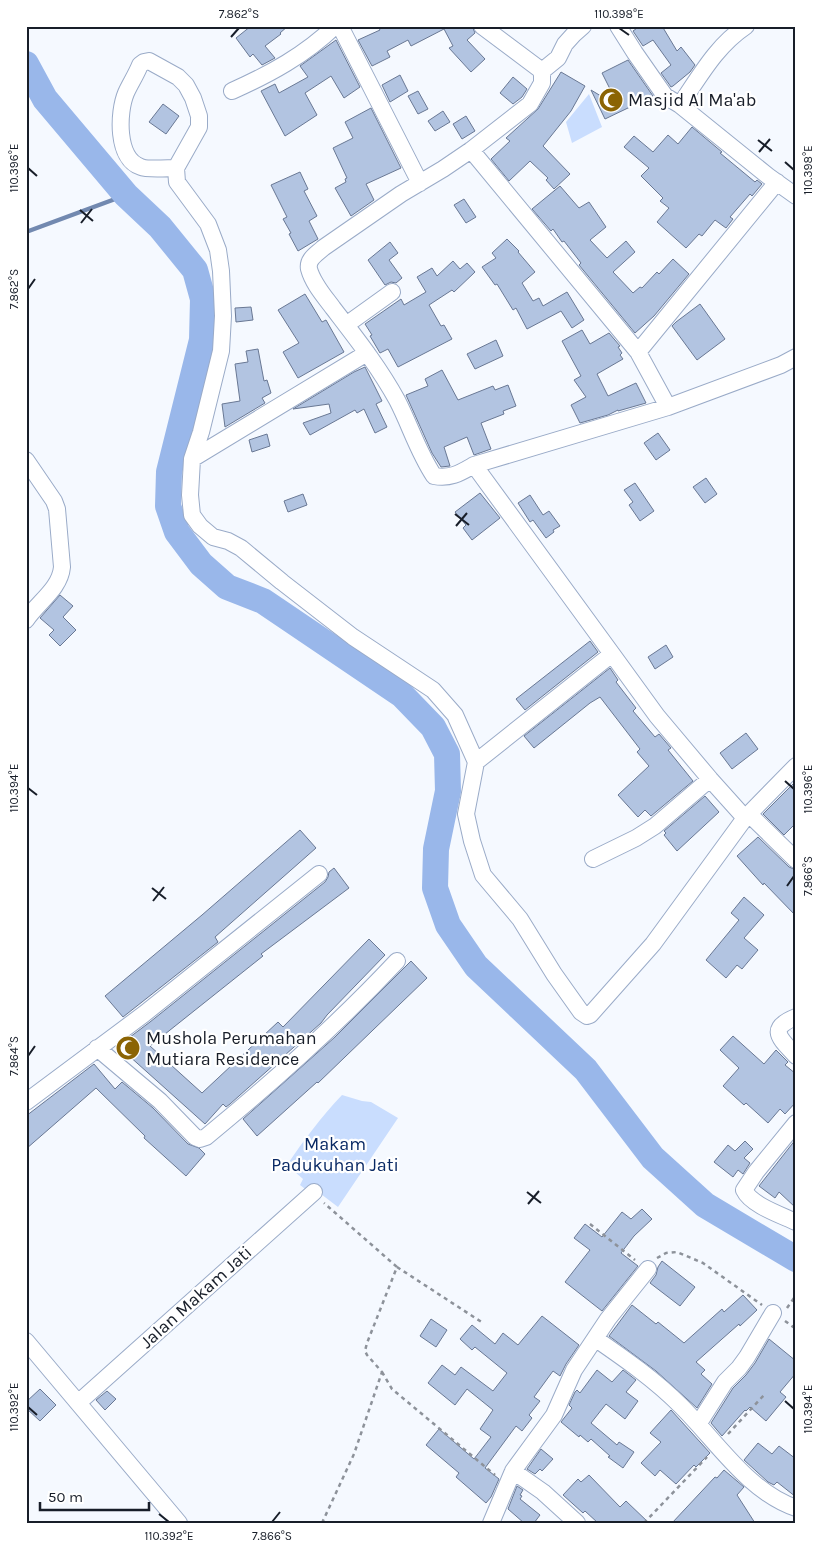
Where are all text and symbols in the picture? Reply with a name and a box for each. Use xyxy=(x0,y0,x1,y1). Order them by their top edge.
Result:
text: 7.862°S xyxy=(219,7,259,21)
text: 110.398°E xyxy=(594,7,644,21)
mosque icon: Masjid Al Ma'ab xyxy=(598,87,624,113)
place label: Masjid Al Ma'ab xyxy=(628,89,756,111)
text: 110.396°E xyxy=(7,144,21,192)
text: 110.398°E xyxy=(801,145,815,195)
text: 7.862°S xyxy=(7,269,21,309)
text: 110.394°E xyxy=(7,764,21,812)
text: 110.396°E xyxy=(801,765,815,813)
text: 7.866°S xyxy=(801,856,815,896)
place label: Mushola Perumahan Mutiara Residence xyxy=(146,1027,317,1070)
mosque icon: Mushola Perumahan Mutiara Residence xyxy=(115,1035,141,1061)
text: 7.864°S xyxy=(7,1036,21,1076)
park label: Makam Padukuhan Jati xyxy=(271,1133,399,1176)
street label: Jalan Makam Jati xyxy=(136,1241,256,1353)
text: 110.392°E xyxy=(7,1382,21,1432)
text: 110.394°E xyxy=(801,1385,815,1433)
scale bar xyxy=(40,1479,149,1511)
text: 50 m xyxy=(48,1488,83,1506)
text: 110.392°E xyxy=(144,1529,194,1543)
text: 7.866°S xyxy=(252,1529,292,1543)

